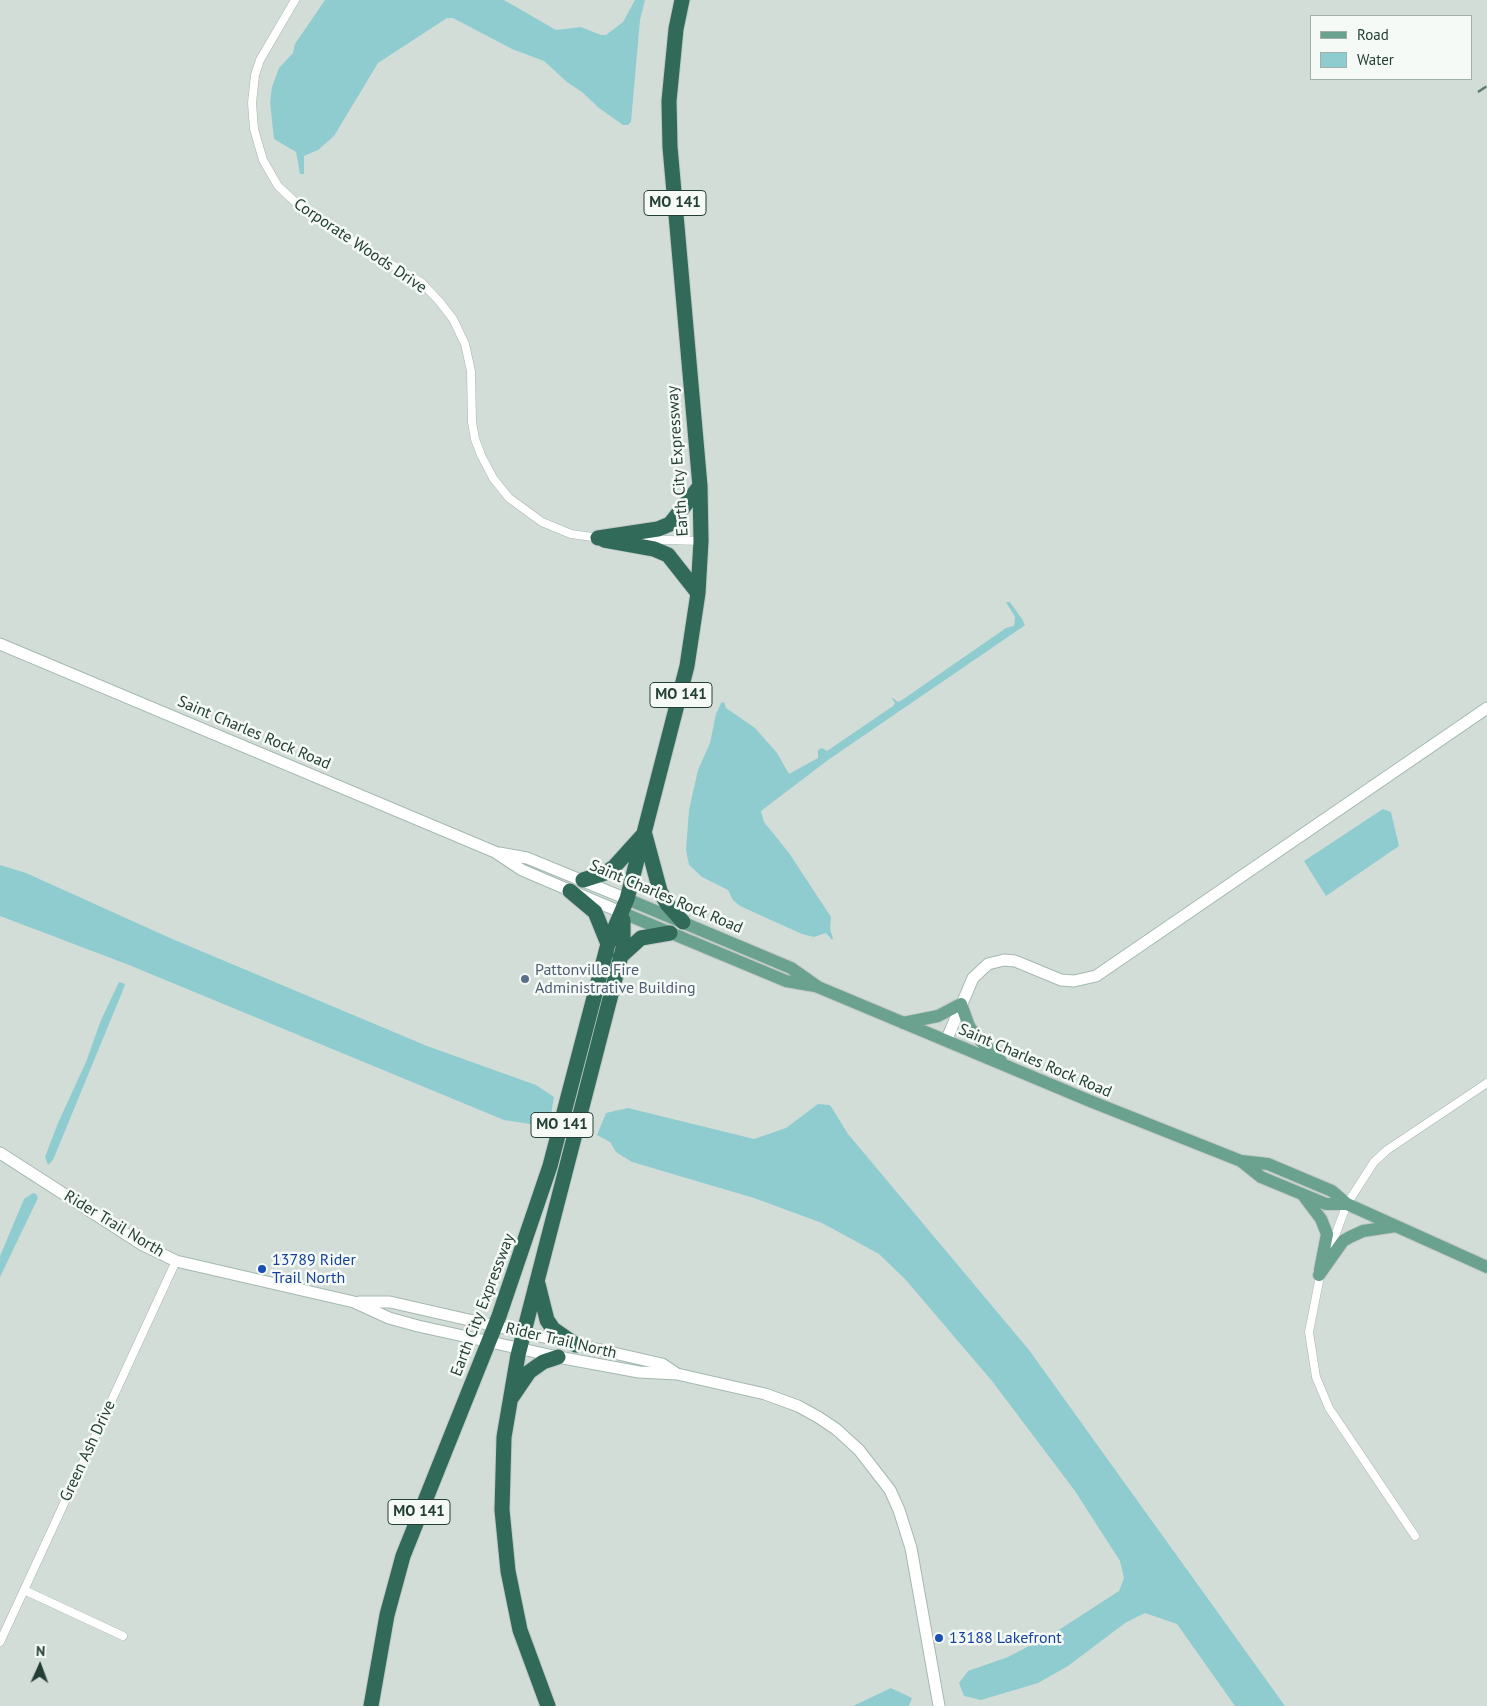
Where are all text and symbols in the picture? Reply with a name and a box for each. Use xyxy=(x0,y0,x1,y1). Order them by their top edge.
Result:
legend xyxy=(1310,15,1472,80)
text: Road xyxy=(1357,25,1389,44)
text: Water xyxy=(1357,50,1394,69)
road number: MO 141 xyxy=(644,190,706,216)
street label: Corporate Woods Drive xyxy=(290,194,430,298)
street label: Earth City Expressway xyxy=(663,385,693,537)
road number: MO 141 xyxy=(650,682,712,708)
street label: Saint Charles Rock Road xyxy=(174,692,334,774)
street label: Saint Charles Rock Road xyxy=(586,856,746,938)
place label: Pattonville Fire Administrative Building xyxy=(535,960,696,998)
marker: Pattonville Fire Administrative Building xyxy=(519,973,531,985)
street label: Saint Charles Rock Road xyxy=(955,1020,1115,1102)
road number: MO 141 xyxy=(531,1112,593,1138)
street label: Rider Trail North xyxy=(60,1187,168,1261)
street label: Earth City Expressway xyxy=(447,1231,519,1379)
place label: 13789 Rider Trail North xyxy=(272,1250,356,1288)
marker: 13789 Rider Trail North xyxy=(256,1263,268,1275)
street label: Rider Trail North xyxy=(504,1319,618,1363)
street label: Green Ash Drive xyxy=(56,1397,120,1505)
road number: MO 141 xyxy=(388,1500,450,1524)
place label: 13188 Lakefront xyxy=(949,1628,1062,1648)
marker: 13188 Lakefront xyxy=(933,1632,945,1644)
north arrow xyxy=(15,1641,65,1691)
text: N xyxy=(36,1642,45,1660)

